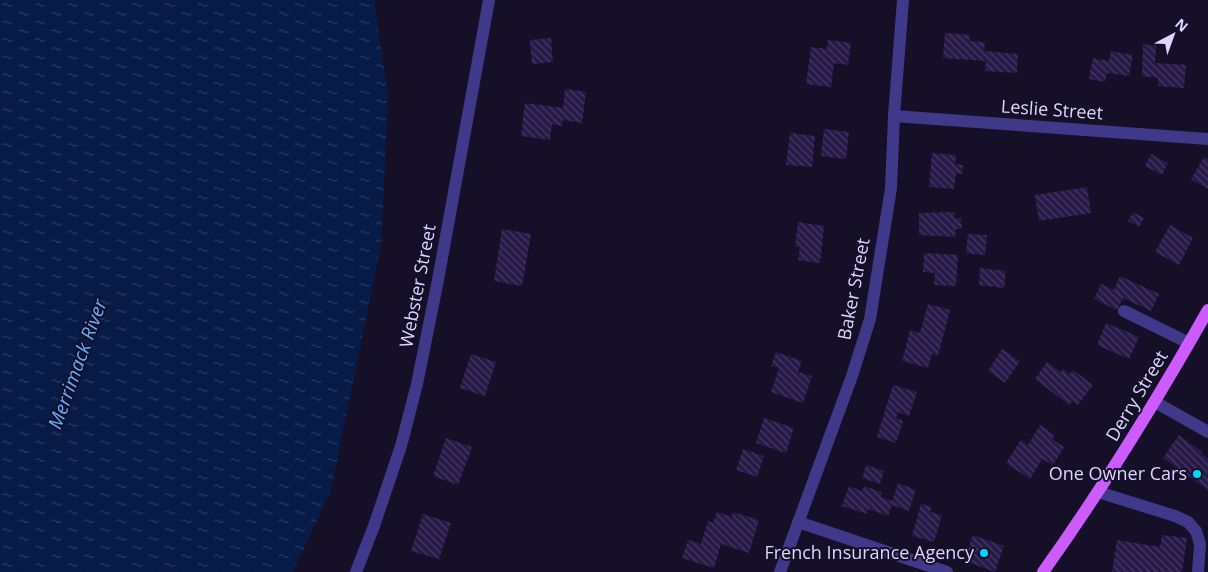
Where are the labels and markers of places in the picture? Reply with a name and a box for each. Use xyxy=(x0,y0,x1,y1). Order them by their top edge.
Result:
place label: One Owner Cars xyxy=(1049,461,1187,485)
marker: One Owner Cars xyxy=(1191,468,1203,480)
place label: French Insurance Agency xyxy=(764,540,975,564)
marker: French Insurance Agency xyxy=(978,547,990,559)

